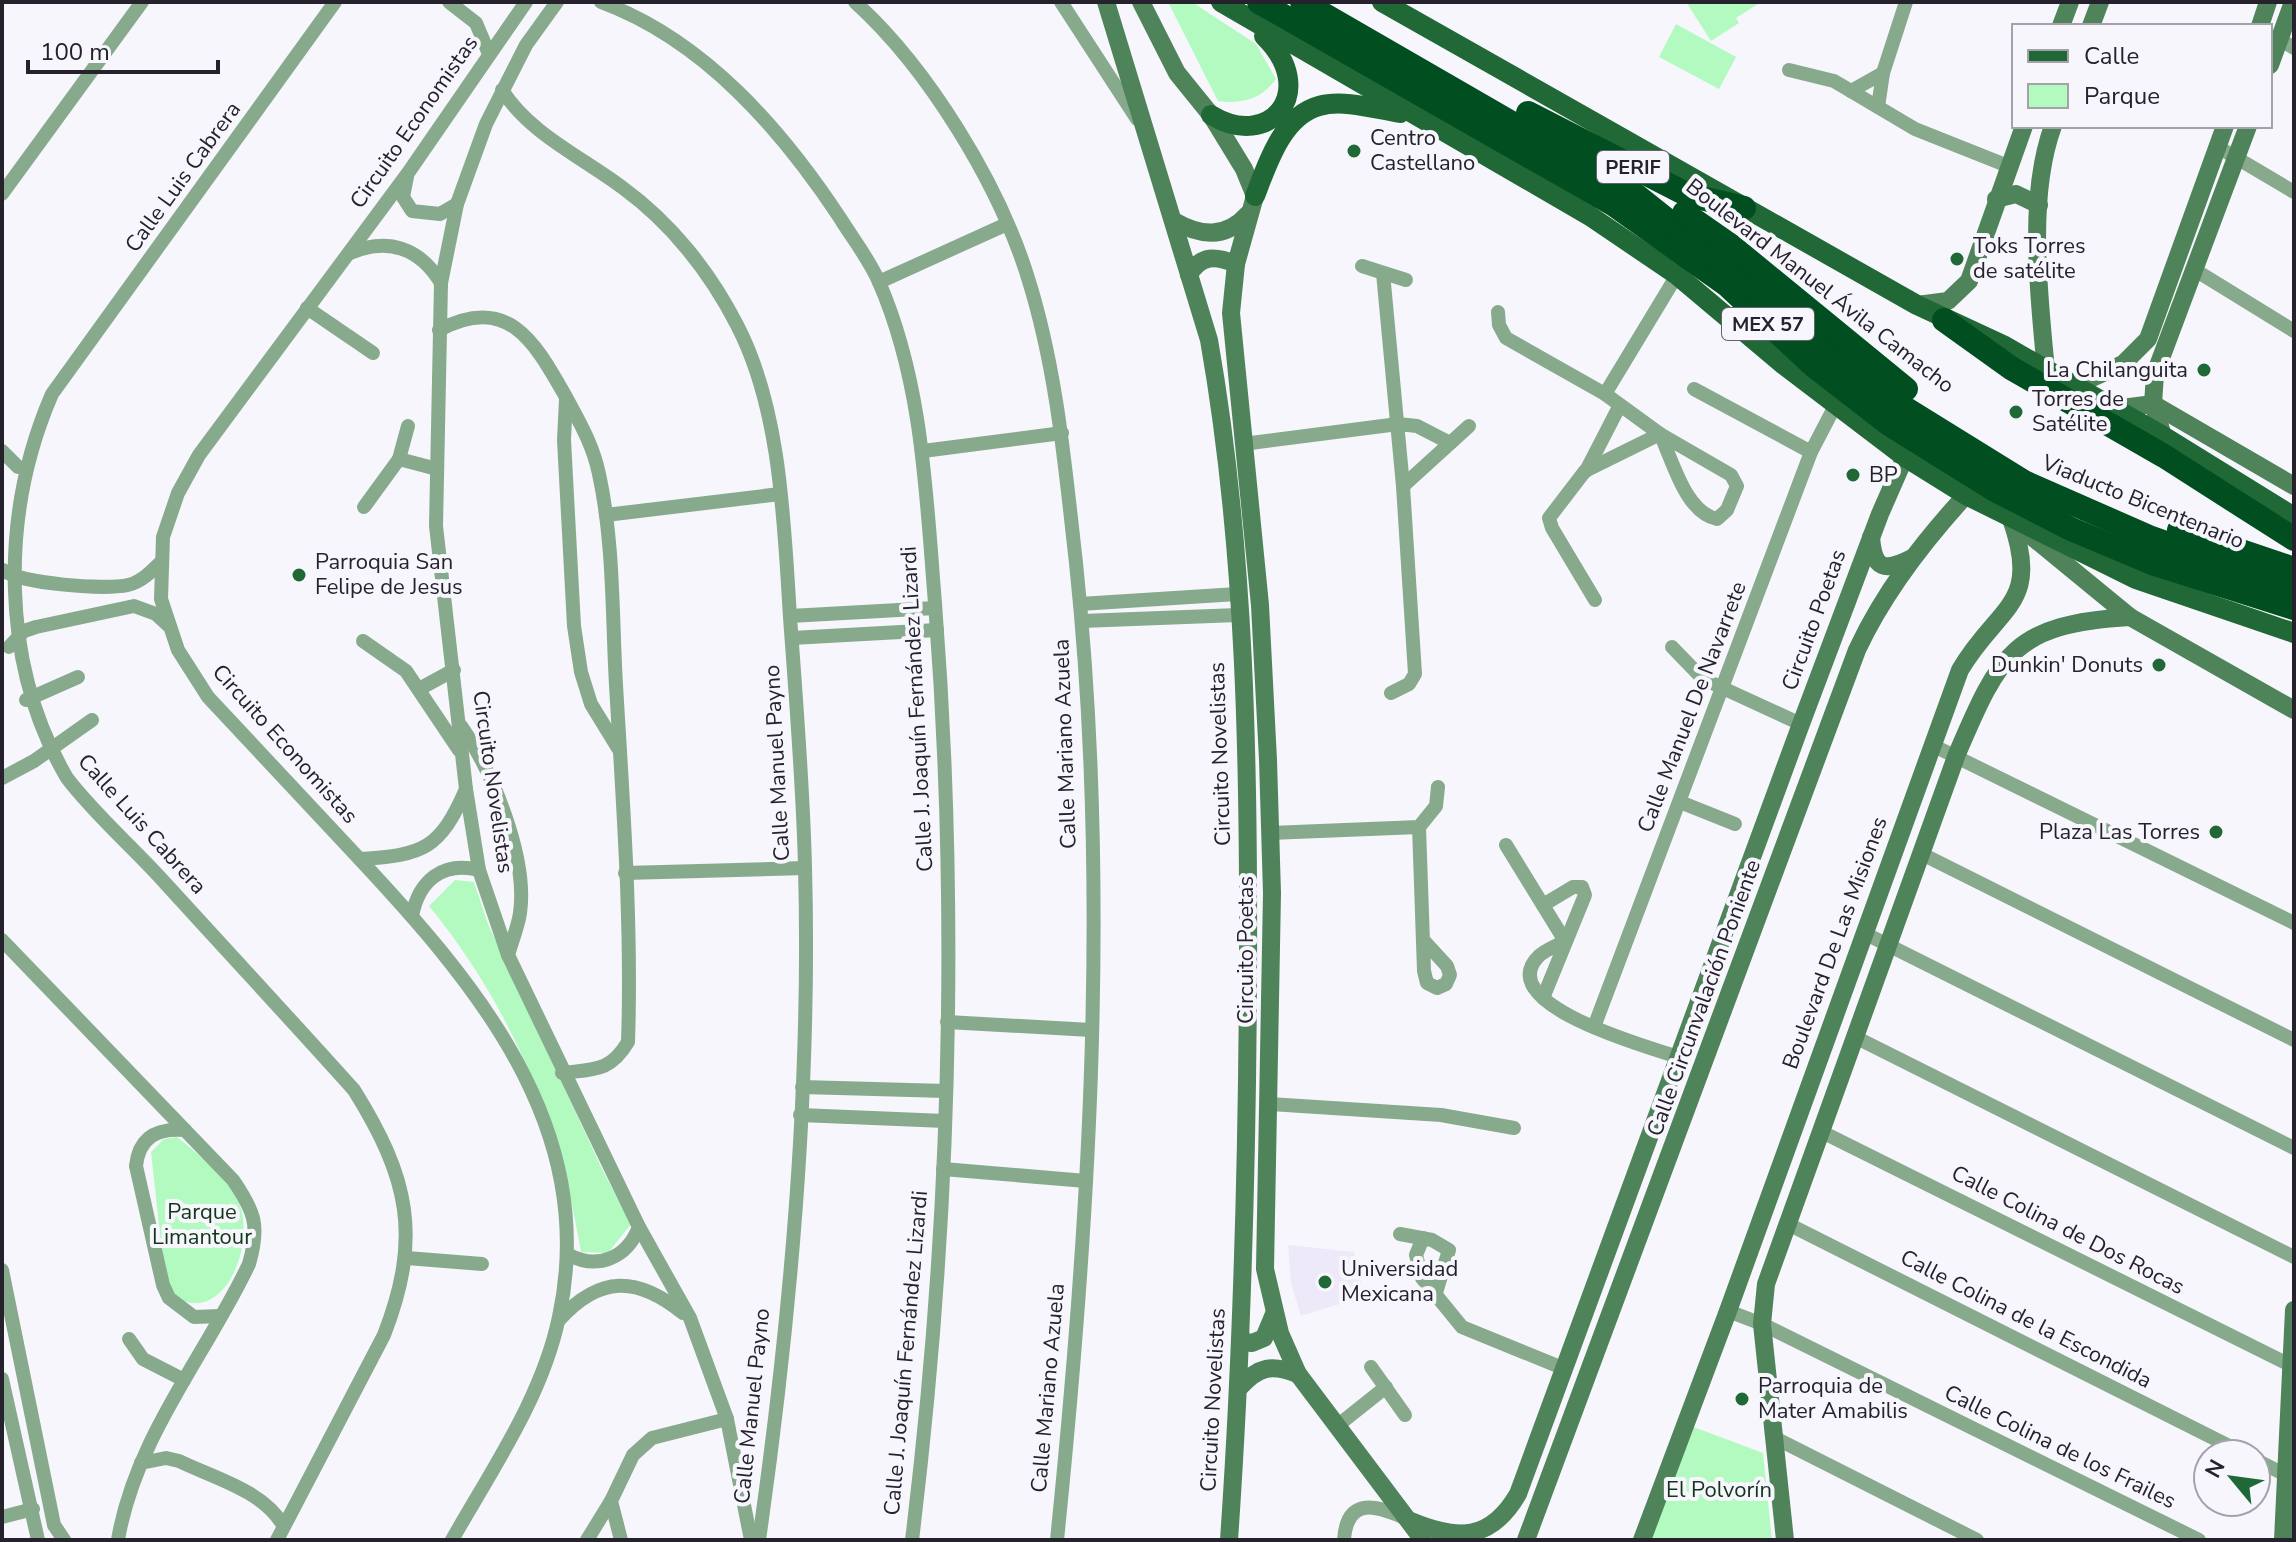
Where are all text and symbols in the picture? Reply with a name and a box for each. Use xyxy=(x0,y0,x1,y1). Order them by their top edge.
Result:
scale bar xyxy=(28,24,218,74)
legend xyxy=(2012,24,2272,128)
street label: Circuito Economistas xyxy=(343,30,485,214)
text: 100 m xyxy=(40,36,110,68)
text: Calle xyxy=(2084,40,2139,72)
text: Parque xyxy=(2084,80,2160,112)
street label: Calle Luis Cabrera xyxy=(118,96,248,258)
place label: Centro Castellano xyxy=(1370,123,1475,178)
marker: Centro Castellano xyxy=(1345,142,1363,160)
road number: PERIF xyxy=(1597,151,1669,183)
street label: Boulevard Manuel Ávila Camacho xyxy=(1680,172,1960,400)
place label: Toks Torres de satélite xyxy=(1973,231,2086,286)
marker: Toks Torres de satélite xyxy=(1948,250,1966,268)
road number: MEX 57 xyxy=(1722,308,1814,340)
place label: La Chilanguita xyxy=(2046,355,2188,385)
marker: La Chilanguita xyxy=(2195,361,2213,379)
place label: Torres de Satélite xyxy=(2032,384,2124,439)
marker: Torres de Satélite xyxy=(2007,403,2025,421)
street label: Viaducto Bicentenario xyxy=(2037,447,2249,556)
place label: BP xyxy=(1869,460,1898,490)
marker: BP xyxy=(1844,466,1862,484)
street label: Calle J. Joaquín Fernández Lizardi xyxy=(893,545,941,873)
street label: Circuito Poetas xyxy=(1775,545,1853,695)
place label: Parroquia San Felipe de Jesus xyxy=(315,547,463,602)
marker: Parroquia San Felipe de Jesus xyxy=(290,566,308,584)
street label: Calle Manuel De Navarrete xyxy=(1630,577,1754,837)
street label: Calle Mariano Azuela xyxy=(1046,638,1084,850)
place label: Dunkin' Donuts xyxy=(1991,650,2143,680)
marker: Dunkin' Donuts xyxy=(2150,656,2168,674)
street label: Circuito Economistas xyxy=(205,658,365,830)
street label: Circuito Novelistas xyxy=(1202,662,1238,846)
street label: Calle Manuel Payno xyxy=(757,664,797,862)
street label: Circuito Novelistas xyxy=(465,689,521,875)
street label: Calle Luis Cabrera xyxy=(71,747,213,901)
street label: Boulevard De Las Misiones xyxy=(1775,813,1895,1073)
place label: Plaza Las Torres xyxy=(2039,817,2200,847)
marker: Plaza Las Torres xyxy=(2207,823,2225,841)
street label: Calle Circunvalación Poniente xyxy=(1640,856,1768,1140)
street label: Circuito Poetas xyxy=(1231,876,1261,1024)
street label: Calle Colina de Dos Rocas xyxy=(1946,1158,2190,1302)
street label: Calle J. Joaquín Fernández Lizardi xyxy=(877,1189,935,1517)
park label: Parque Limantour xyxy=(152,1197,252,1252)
street label: Calle Colina de la Escondida xyxy=(1895,1242,2157,1396)
place label: Universidad Mexicana xyxy=(1341,1254,1458,1309)
marker: Universidad Mexicana xyxy=(1316,1273,1334,1291)
street label: Calle Mariano Azuela xyxy=(1024,1282,1072,1494)
street label: Calle Manuel Payno xyxy=(727,1307,777,1505)
street label: Circuito Novelistas xyxy=(1193,1307,1233,1493)
place label: Parroquia de Mater Amabilis xyxy=(1758,1371,1908,1426)
street label: Calle Colina de los Frailes xyxy=(1939,1378,2181,1516)
marker: Parroquia de Mater Amabilis xyxy=(1733,1390,1751,1408)
north arrow xyxy=(2192,1438,2272,1518)
text: N xyxy=(2198,1454,2232,1483)
park label: El Polvorín xyxy=(1666,1475,1772,1505)

